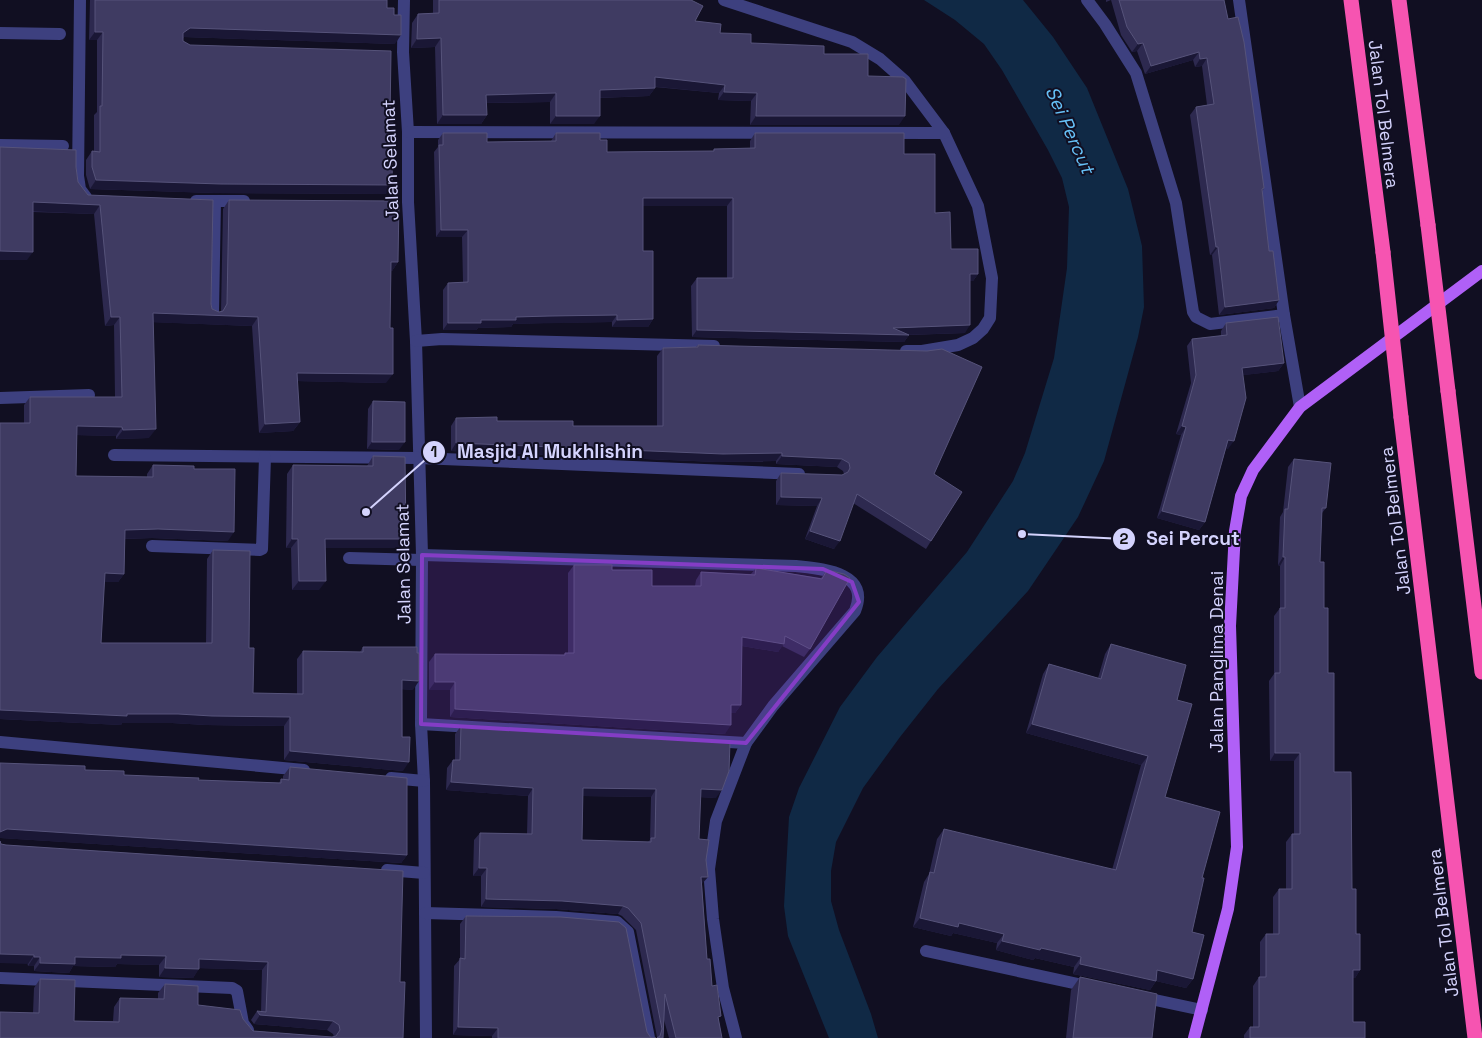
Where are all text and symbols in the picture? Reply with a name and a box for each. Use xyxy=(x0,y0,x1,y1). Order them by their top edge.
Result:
street label: Jalan Tol Belmera xyxy=(1363,38,1405,190)
water label: Sei Percut xyxy=(1040,82,1101,180)
street label: Jalan Selamat xyxy=(376,99,404,221)
callout: Masjid Al Mukhlishin xyxy=(422,435,653,469)
text: Masjid Al Mukhlishin xyxy=(457,439,643,464)
text: 1 xyxy=(431,442,437,461)
street label: Jalan Tol Belmera xyxy=(1374,445,1416,597)
street label: Jalan Selamat xyxy=(390,503,416,625)
callout: Sei Percut xyxy=(1111,522,1250,556)
text: Sei Percut xyxy=(1146,526,1240,551)
text: 2 xyxy=(1120,529,1129,548)
street label: Jalan Panglima Denai xyxy=(1205,571,1228,753)
street label: Jalan Tol Belmera xyxy=(1422,847,1464,999)

